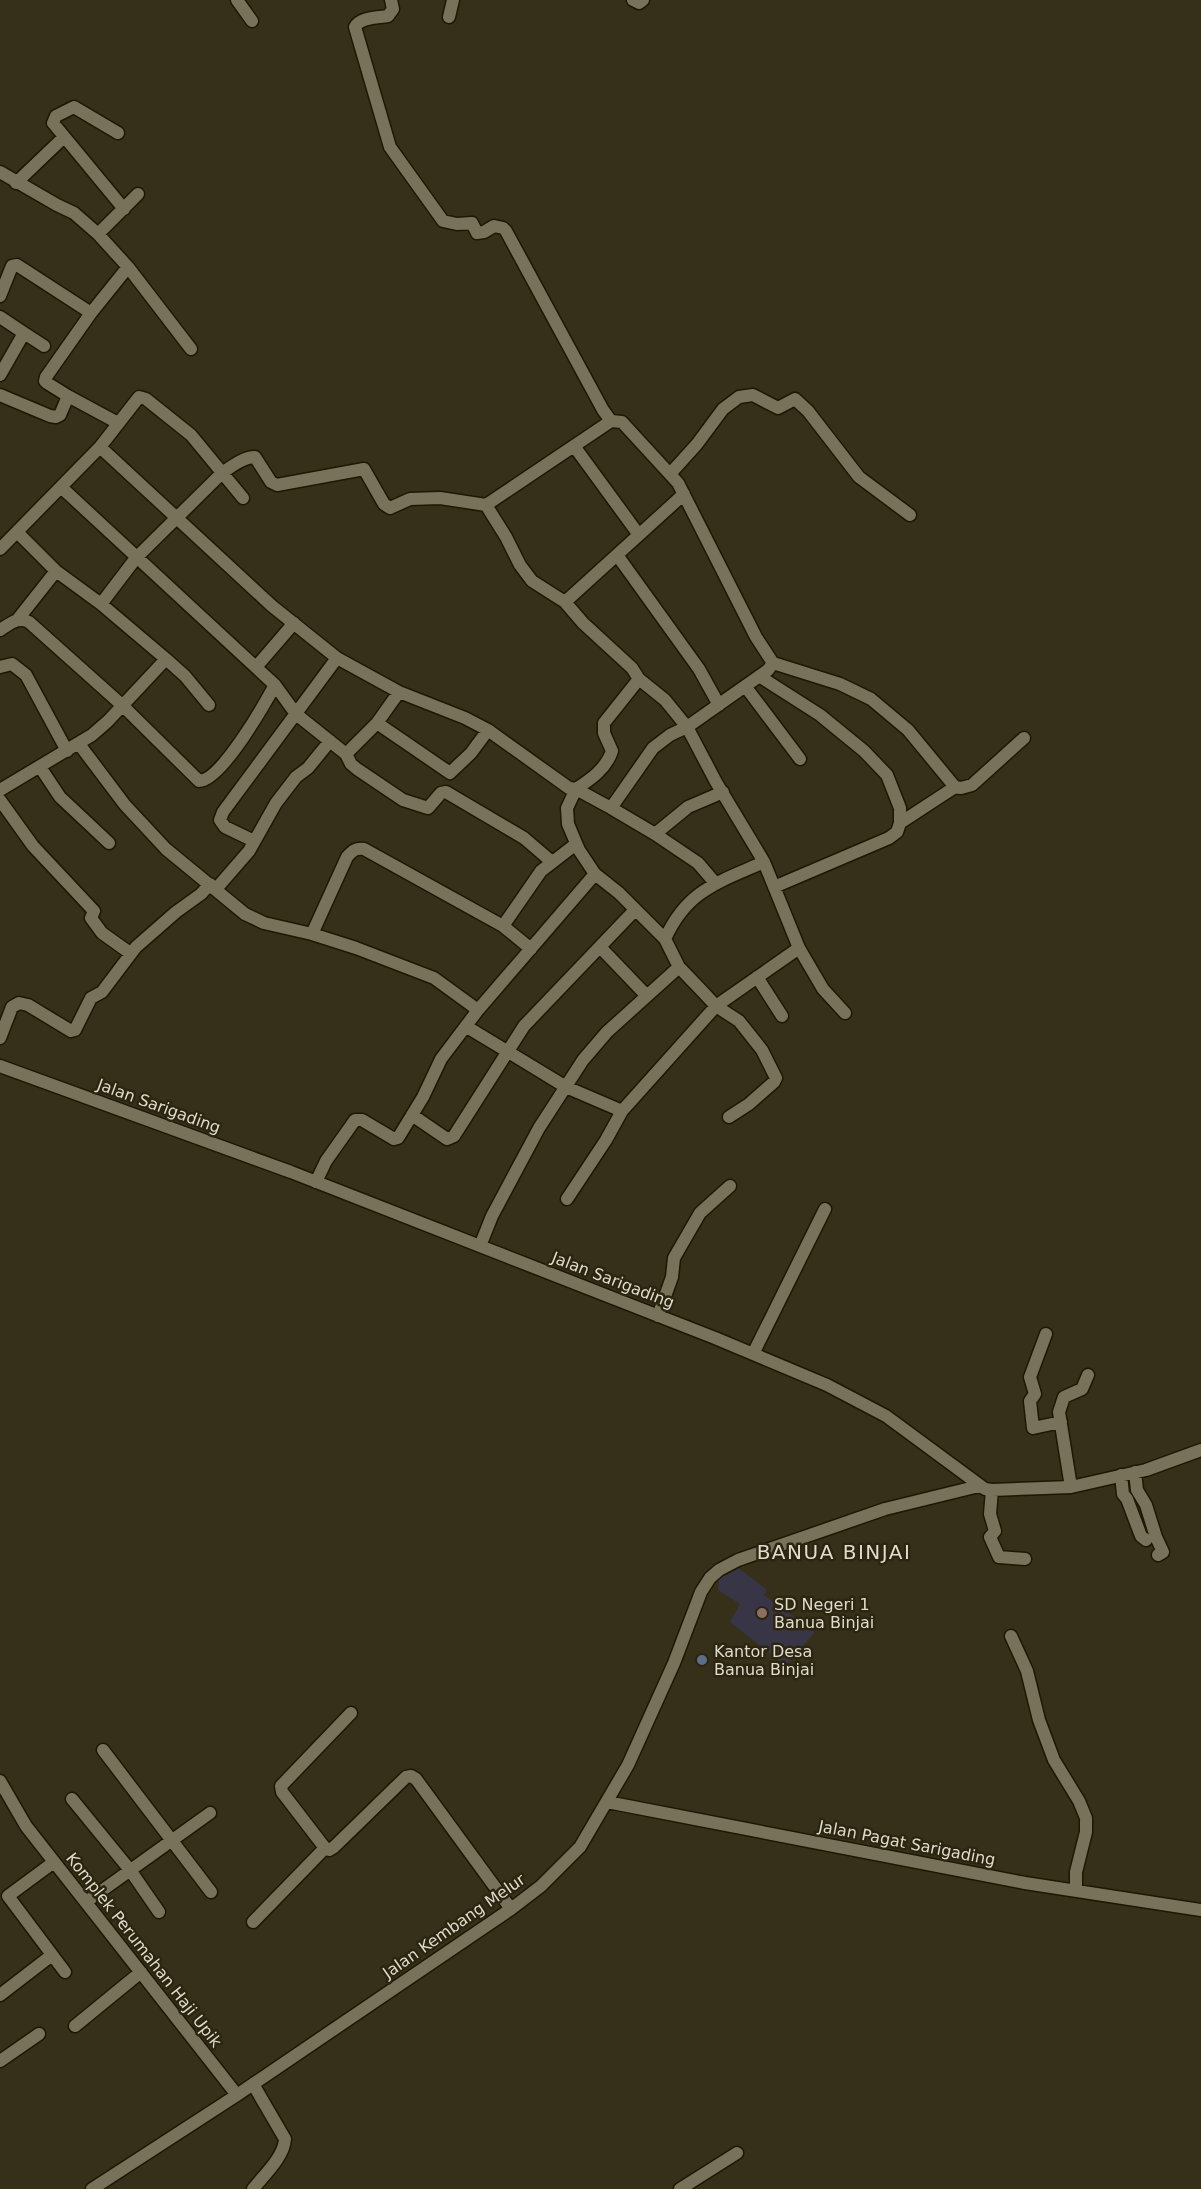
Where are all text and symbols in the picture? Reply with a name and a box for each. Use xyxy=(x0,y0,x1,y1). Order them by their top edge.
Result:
street label: Jalan Sarigading xyxy=(94,1075,223,1137)
street label: Jalan Sarigading xyxy=(548,1248,677,1312)
district label: BANUA BINJAI xyxy=(757,1540,911,1564)
place label: SD Negeri 1 Banua Binjai xyxy=(774,1595,874,1632)
marker: SD Negeri 1 Banua Binjai xyxy=(755,1606,769,1620)
place label: Kantor Desa Banua Binjai xyxy=(714,1642,814,1679)
marker: Kantor Desa Banua Binjai xyxy=(695,1653,709,1667)
street label: Jalan Pagat Sarigading xyxy=(816,1816,997,1869)
street label: Komplek Perumahan Haji Upik xyxy=(62,1849,226,2052)
street label: Jalan Kembang Melur xyxy=(378,1869,529,1983)

